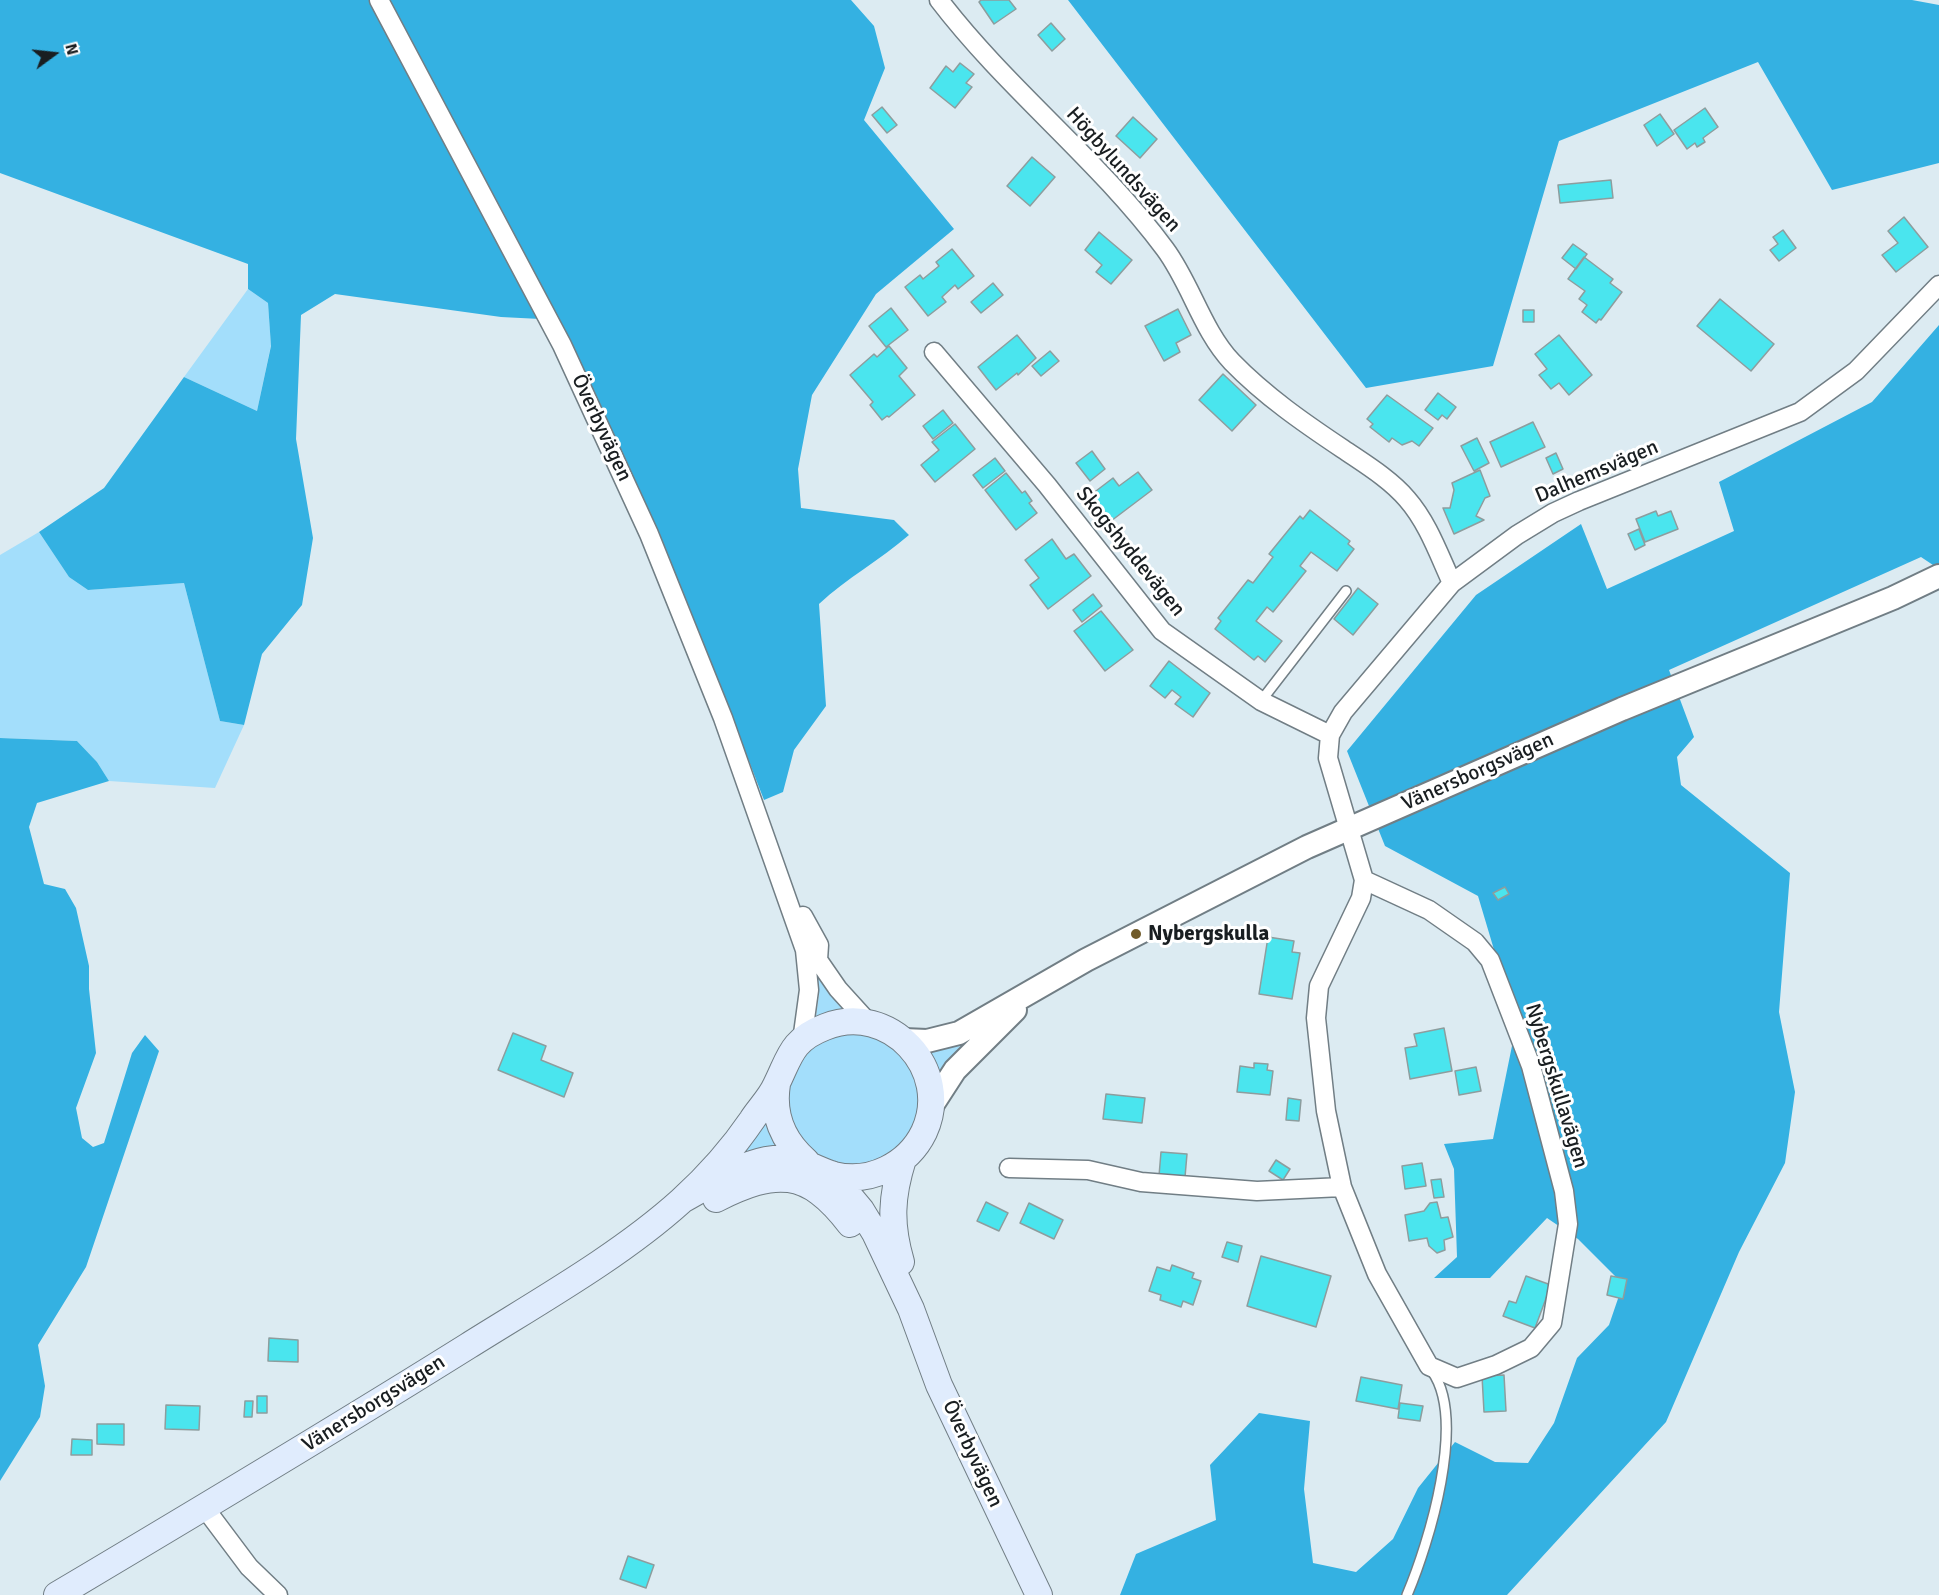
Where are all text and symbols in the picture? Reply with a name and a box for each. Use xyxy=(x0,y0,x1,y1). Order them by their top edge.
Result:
north arrow xyxy=(24,24,84,84)
text: N xyxy=(60,41,82,57)
street label: Högbylundsvägen xyxy=(1060,102,1186,238)
street label: Överbyvägen xyxy=(565,370,637,486)
street label: Dalhemsvägen xyxy=(1532,435,1662,509)
street label: Skogshyddevägen xyxy=(1070,482,1190,622)
street label: Vänersborgsvägen xyxy=(1398,727,1558,817)
place label: Nybergskulla xyxy=(1148,921,1269,947)
marker: Nybergskulla xyxy=(1129,927,1143,941)
street label: Nybergskullavägen xyxy=(1519,1001,1593,1171)
street label: Vänersborgsvägen xyxy=(298,1350,450,1458)
street label: Överbyvägen xyxy=(936,1396,1008,1512)

